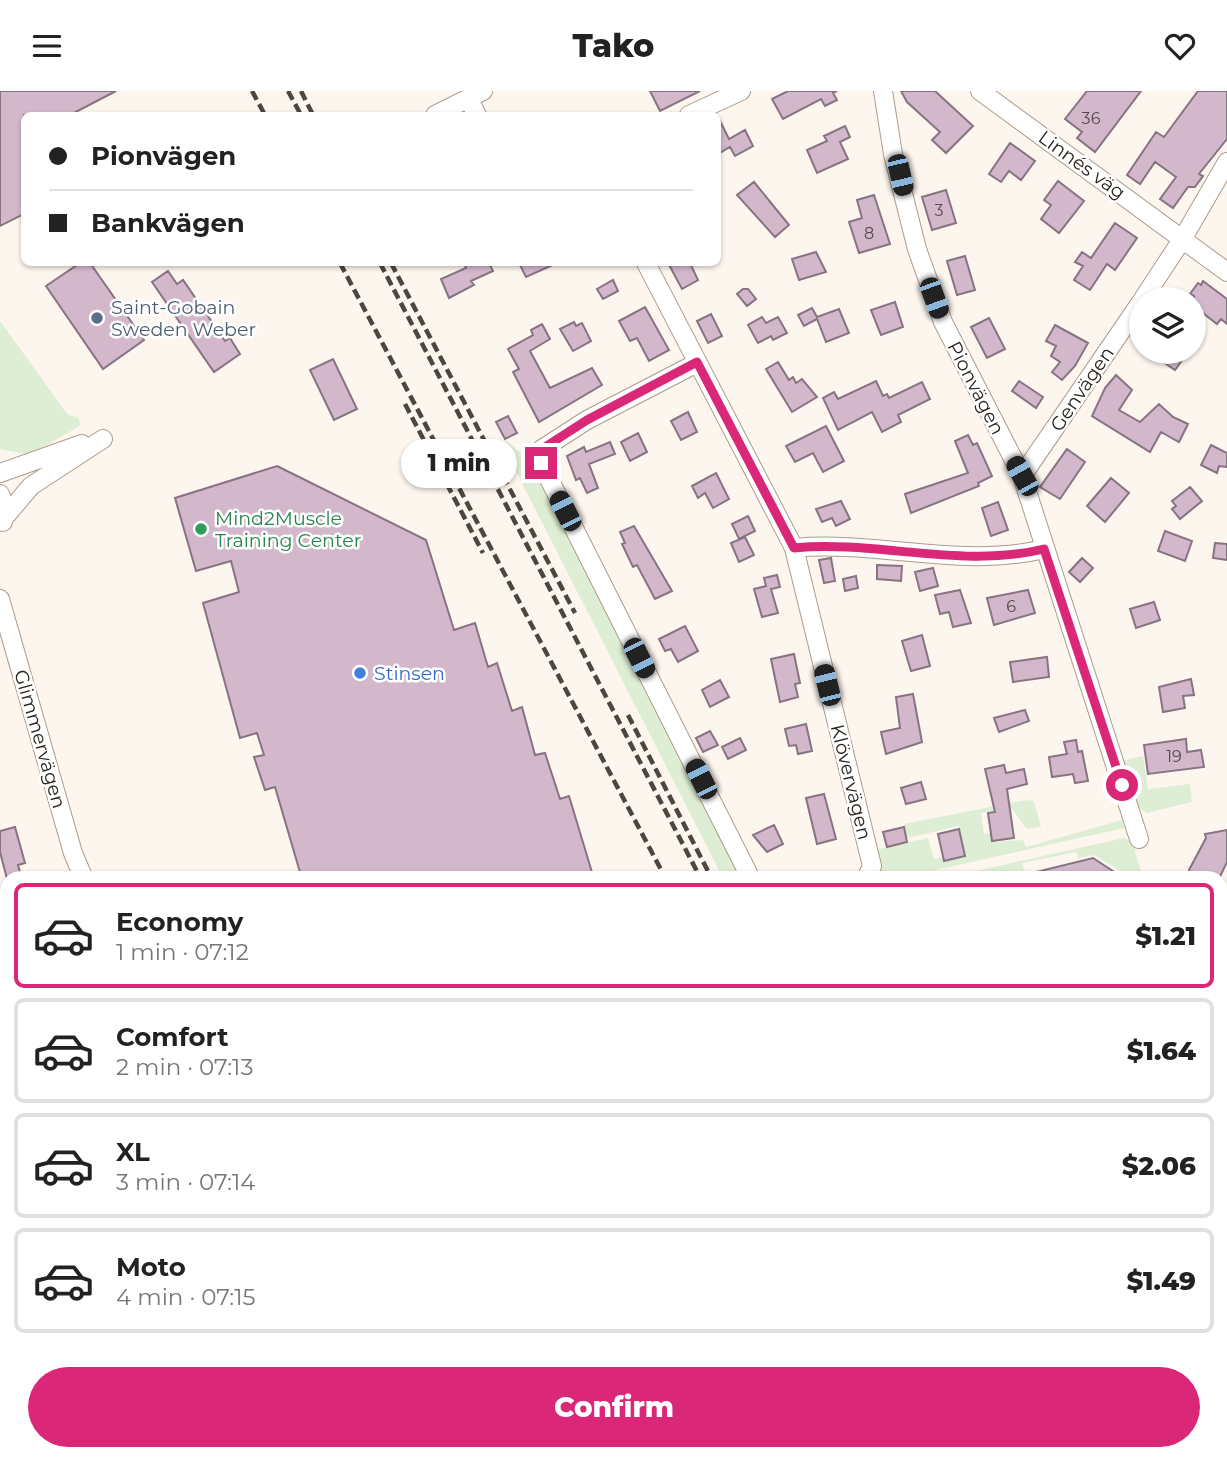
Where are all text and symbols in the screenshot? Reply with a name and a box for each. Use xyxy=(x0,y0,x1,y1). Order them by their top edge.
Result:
text: Tako xyxy=(573,26,654,65)
icon: menu xyxy=(28,27,66,65)
icon: heart xyxy=(1161,27,1199,65)
house number: 36 xyxy=(1082,109,1101,128)
street label: Linnés väg xyxy=(1034,126,1130,204)
text: Pionvägen xyxy=(91,140,236,172)
car xyxy=(886,152,915,198)
house number: 3 xyxy=(934,201,944,220)
text: Bankvägen xyxy=(91,207,245,239)
house number: 8 xyxy=(864,224,874,243)
car xyxy=(917,275,952,321)
map controls xyxy=(1129,287,1206,364)
button: layers xyxy=(1129,287,1206,364)
place label: Saint-Gobain Sweden Weber xyxy=(111,296,256,341)
marker: Saint-Gobain Sweden Weber xyxy=(89,310,105,326)
street label: Pionvägen xyxy=(943,337,1009,439)
street label: Genvägen xyxy=(1045,342,1119,436)
callout: 1 min xyxy=(401,439,516,487)
route end xyxy=(525,447,557,479)
text: 1 min xyxy=(427,449,491,477)
car xyxy=(1003,453,1042,499)
car xyxy=(547,488,584,534)
place label: Mind2Muscle Training Center xyxy=(215,507,361,552)
marker: Mind2Muscle Training Center xyxy=(193,521,209,537)
house number: 6 xyxy=(1006,597,1016,616)
car xyxy=(621,635,658,681)
place label: Stinsen xyxy=(374,662,445,685)
car xyxy=(812,662,843,708)
marker: Stinsen xyxy=(352,665,368,681)
street label: Glimmervägen xyxy=(9,667,71,811)
street label: Klövervägen xyxy=(826,722,876,842)
house number: 19 xyxy=(1166,747,1182,766)
car xyxy=(683,756,720,802)
route start xyxy=(1106,769,1138,801)
icon: car xyxy=(32,904,95,967)
text: Economy xyxy=(116,906,243,938)
text: $1.21 xyxy=(1135,920,1196,952)
text: 1 min · 07:12 xyxy=(116,938,249,966)
icon: car xyxy=(32,1019,95,1082)
text: Comfort xyxy=(116,1021,228,1053)
text: $1.64 xyxy=(1127,1035,1196,1067)
text: 2 min · 07:13 xyxy=(116,1053,253,1081)
icon: car xyxy=(32,1134,95,1197)
text: XL xyxy=(116,1136,150,1168)
text: $2.06 xyxy=(1122,1150,1196,1182)
text: 3 min · 07:14 xyxy=(116,1168,256,1196)
icon: car xyxy=(32,1249,95,1312)
text: Moto xyxy=(116,1251,186,1283)
text: $1.49 xyxy=(1126,1265,1196,1297)
text: 4 min · 07:15 xyxy=(116,1283,256,1311)
button: Confirm xyxy=(28,1367,1200,1447)

